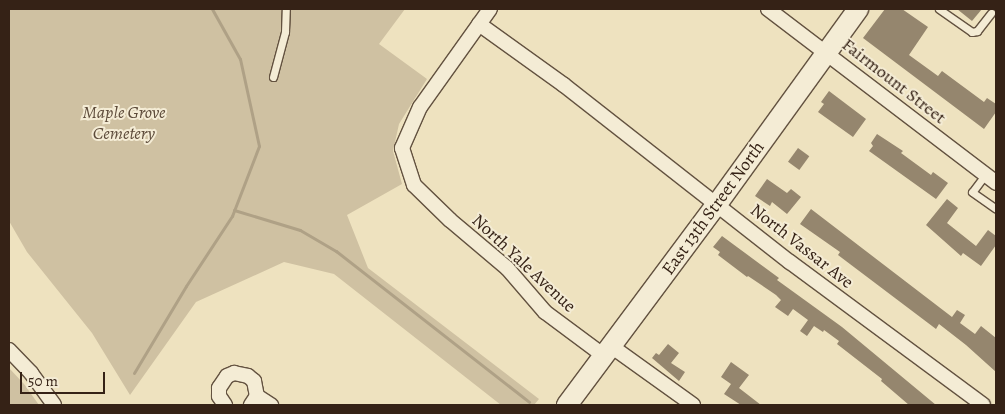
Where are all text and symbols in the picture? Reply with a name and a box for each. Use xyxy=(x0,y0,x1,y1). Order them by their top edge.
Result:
street label: Fairmount Street xyxy=(838,34,950,128)
park label: Maple Grove Cemetery xyxy=(83,102,165,144)
street label: East 13th Street North xyxy=(657,137,769,279)
street label: North Vassar Ave xyxy=(746,199,858,293)
street label: North Yale Avenue xyxy=(468,209,580,317)
scale bar xyxy=(22,362,108,394)
text: 50 m xyxy=(28,371,58,391)

